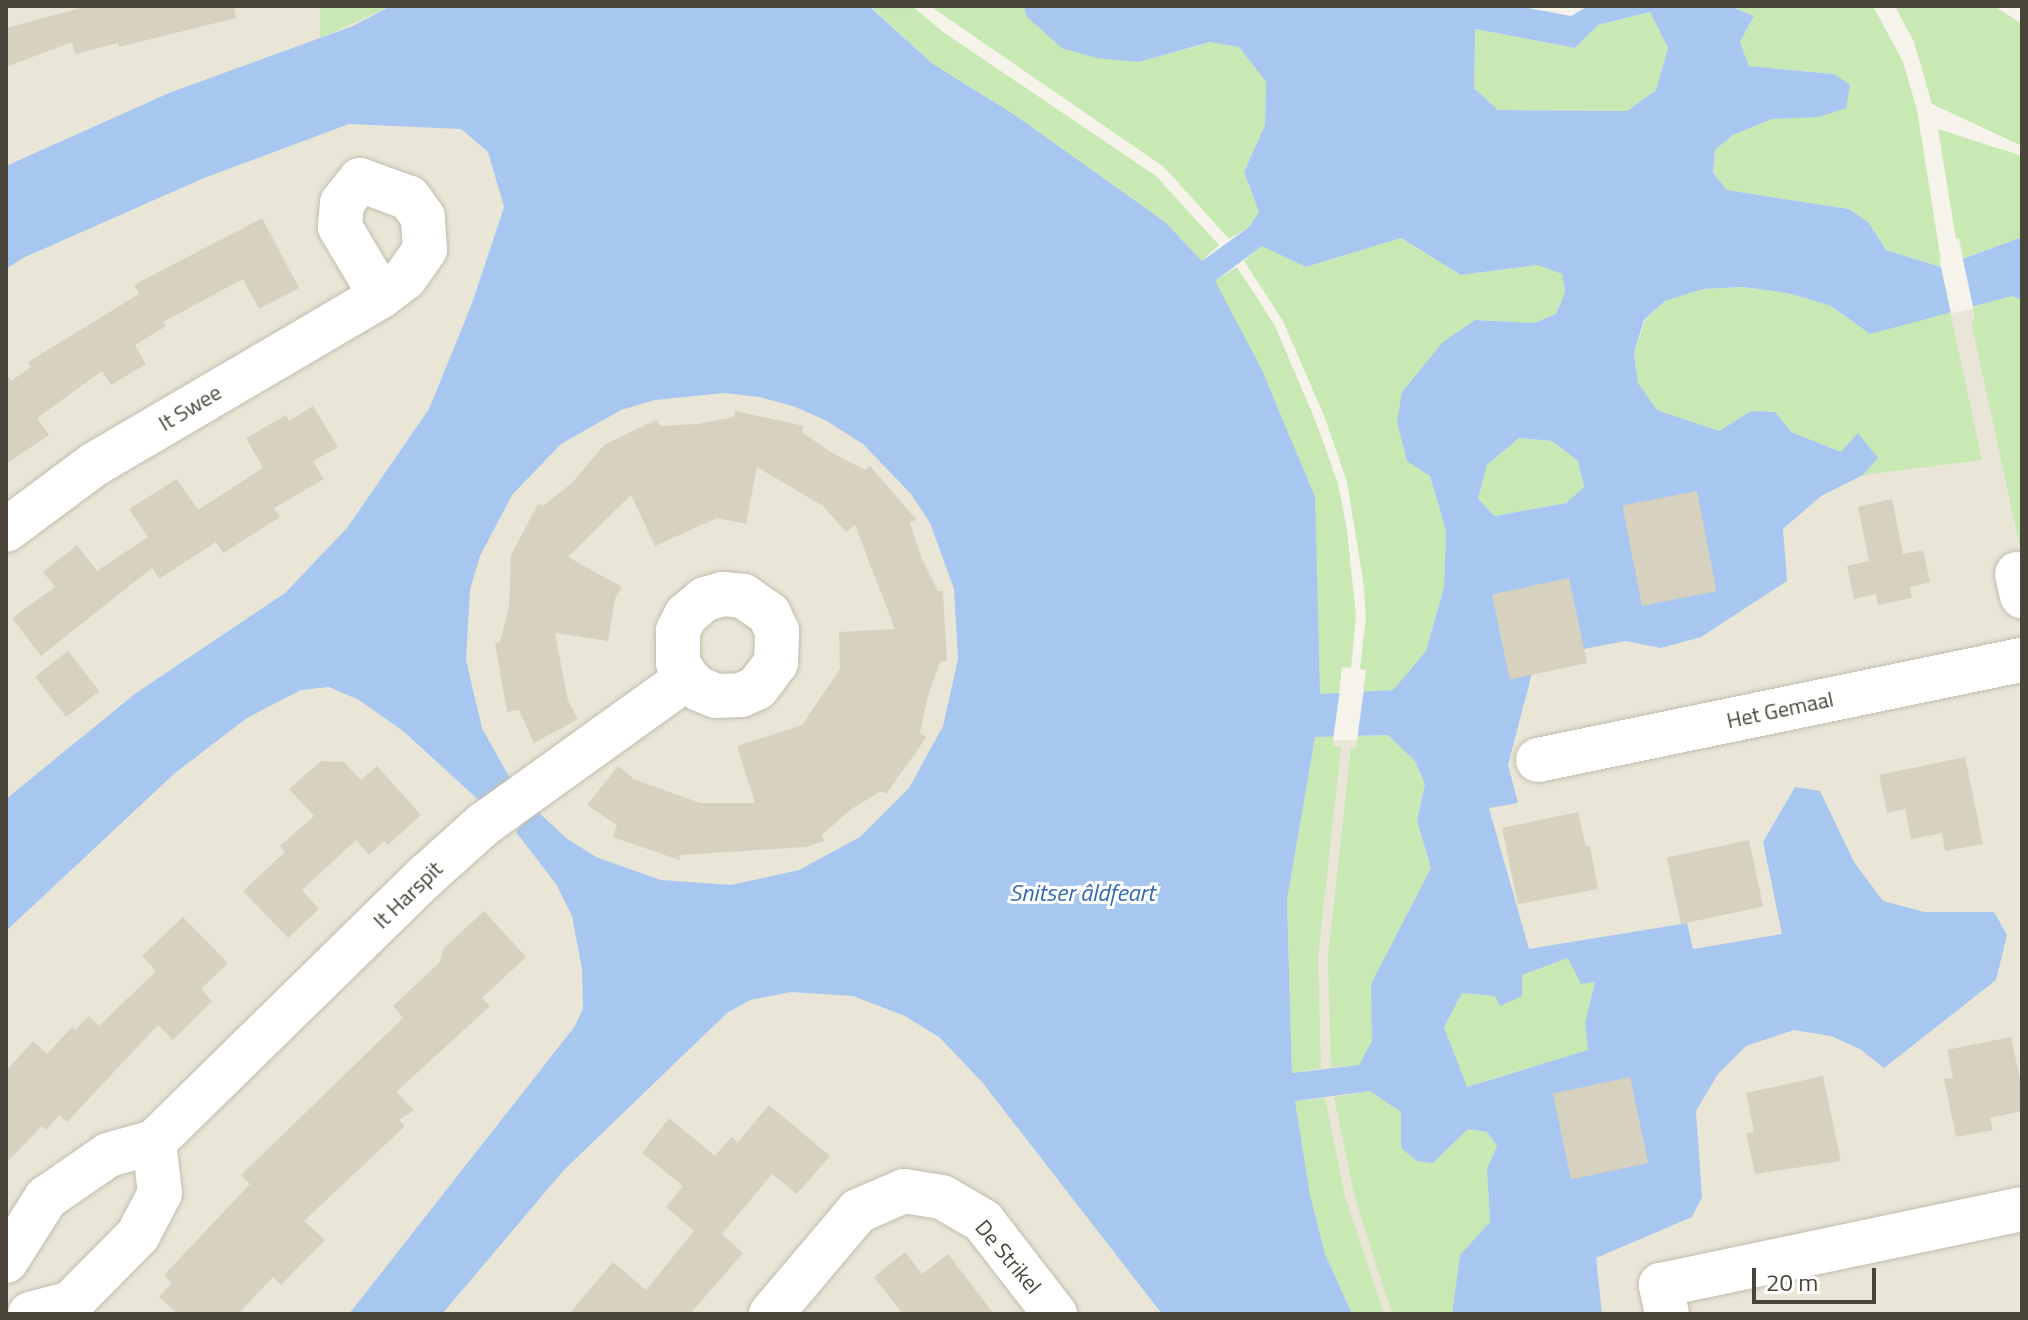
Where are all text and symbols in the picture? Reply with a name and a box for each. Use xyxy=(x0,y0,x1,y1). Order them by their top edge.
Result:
street label: It Swee xyxy=(154,379,226,437)
street label: Het Gemaal xyxy=(1724,686,1836,734)
street label: It Harspit xyxy=(368,856,448,934)
water label: Snitser âldfeart xyxy=(1009,879,1155,907)
street label: De Strikel xyxy=(969,1215,1047,1299)
scale bar xyxy=(1756,1252,1880,1302)
text: 20 m xyxy=(1766,1264,1818,1300)

